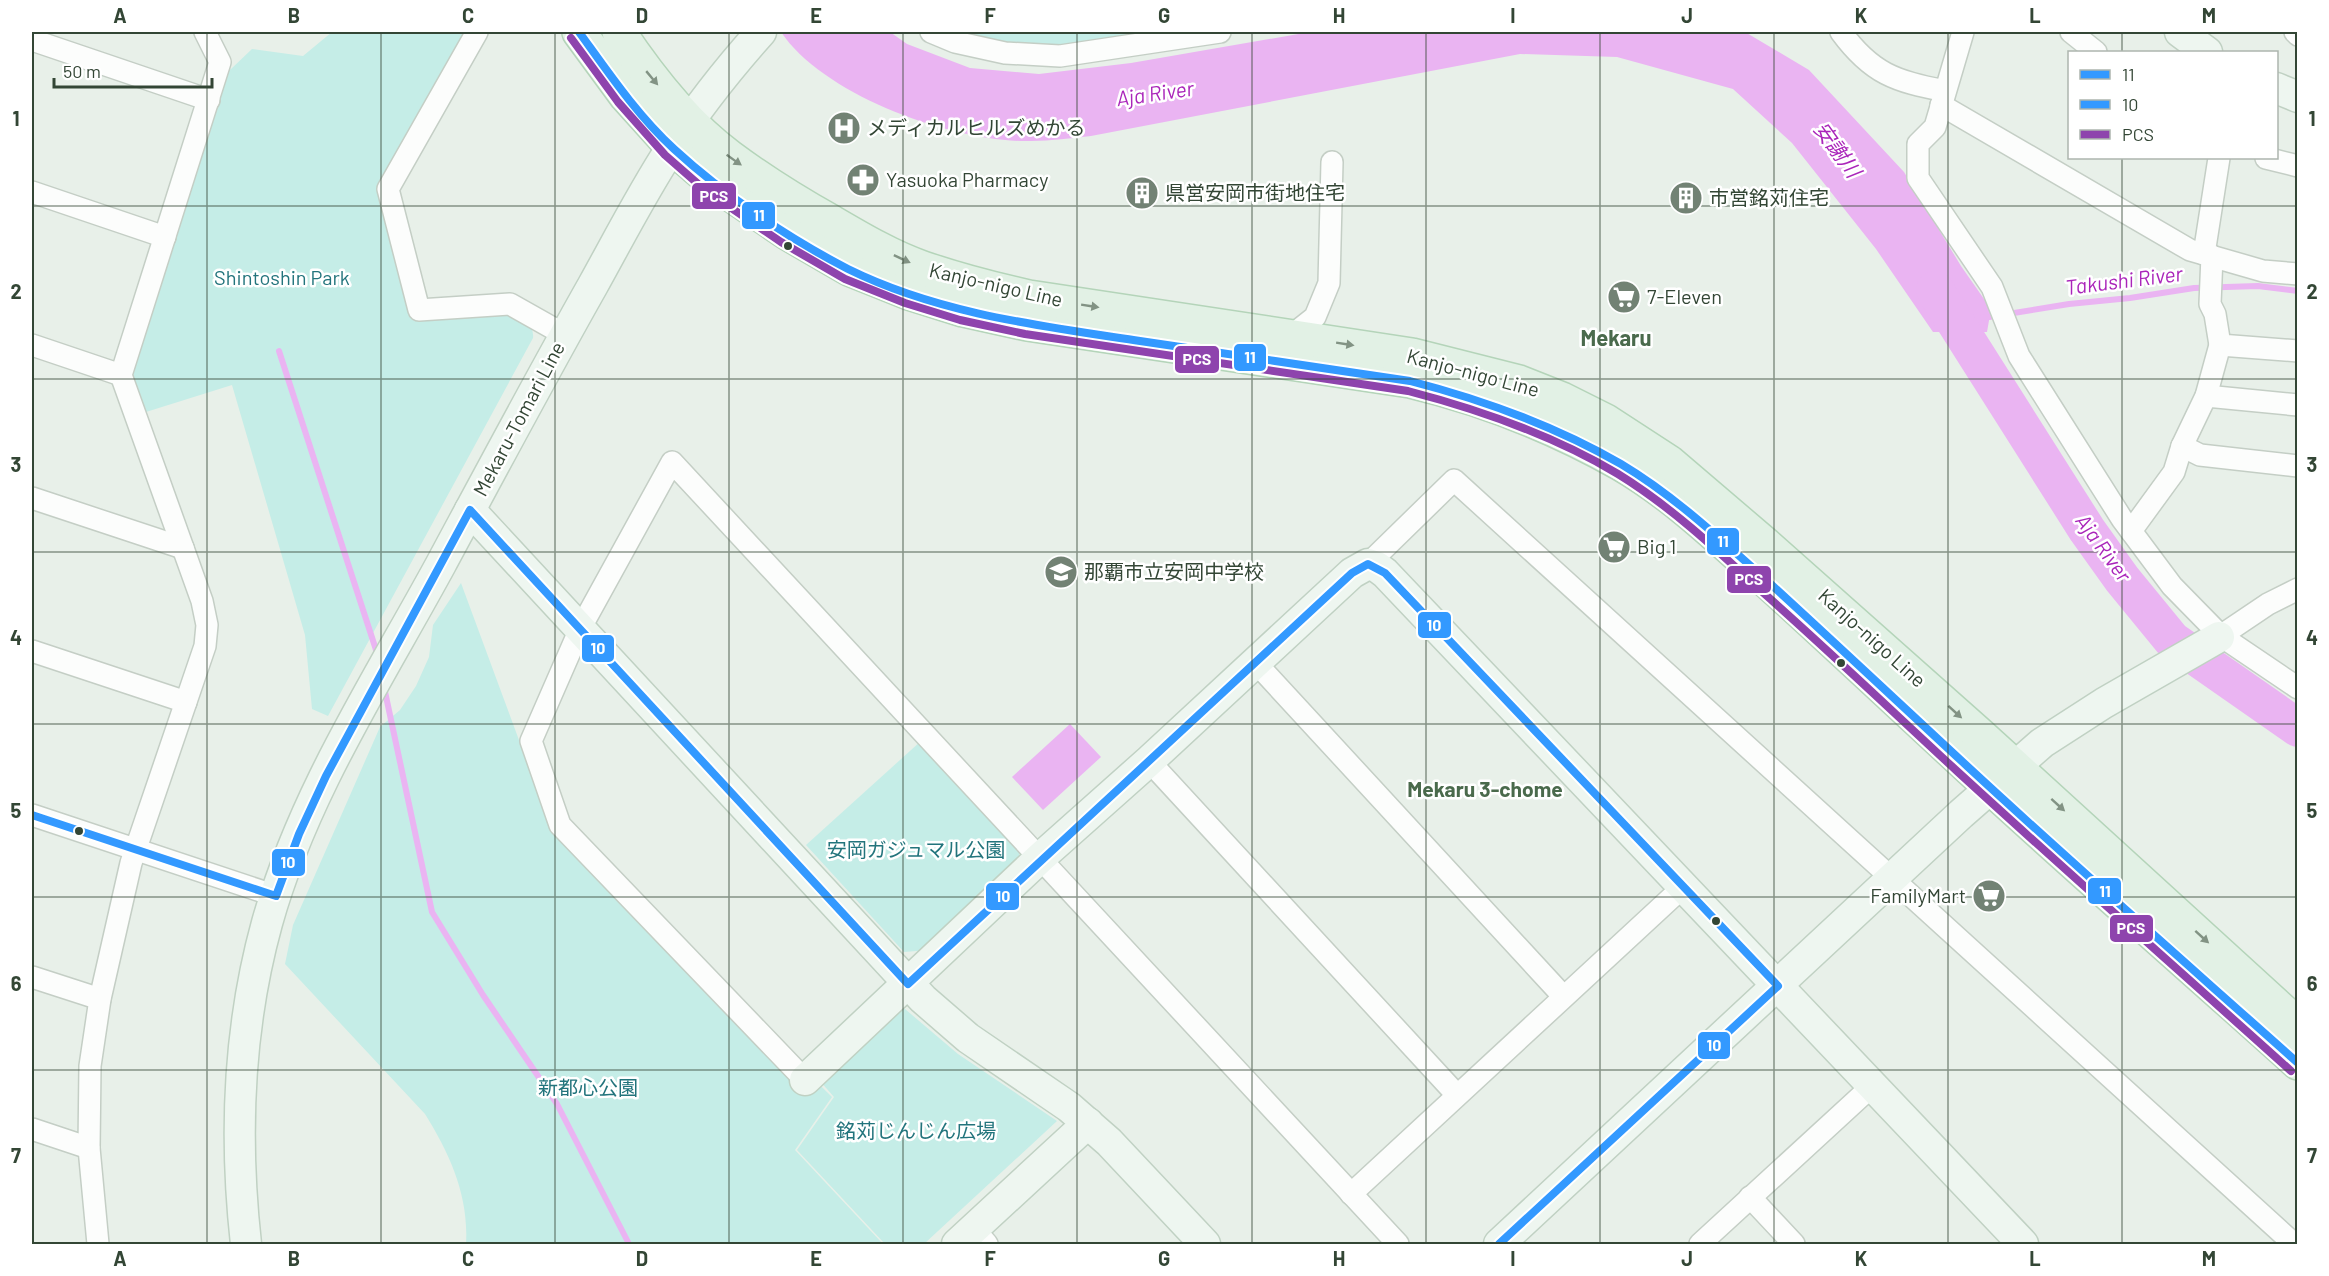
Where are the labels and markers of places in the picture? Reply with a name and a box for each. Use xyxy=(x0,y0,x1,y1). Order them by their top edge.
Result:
hospital icon: メディカルヒルズめかる xyxy=(826,110,862,146)
place label: メディカルヒルズめかる xyxy=(867,115,1086,139)
pharmacy icon: Yasuoka Pharmacy xyxy=(845,162,881,198)
place label: Yasuoka Pharmacy xyxy=(886,167,1048,191)
building icon: 県営安岡市街地住宅 xyxy=(1124,175,1160,211)
place label: 県営安岡市街地住宅 xyxy=(1165,180,1345,204)
building icon: 市営銘苅住宅 xyxy=(1668,180,1704,216)
place label: 市営銘苅住宅 xyxy=(1709,185,1829,209)
unlabelled marker xyxy=(782,240,794,252)
supermarket icon: 7-Eleven xyxy=(1606,279,1642,315)
place label: 7-Eleven xyxy=(1647,284,1722,308)
supermarket icon: Big 1 xyxy=(1596,529,1632,565)
place label: Big 1 xyxy=(1637,534,1676,558)
school or university icon: 那覇市立安岡中学校 xyxy=(1043,554,1079,590)
place label: 那覇市立安岡中学校 xyxy=(1084,559,1264,583)
unlabelled marker xyxy=(1835,657,1847,669)
unlabelled marker xyxy=(73,825,85,837)
supermarket icon: FamilyMart xyxy=(1971,878,2007,914)
place label: FamilyMart xyxy=(1870,883,1966,907)
unlabelled marker xyxy=(1710,915,1722,927)

